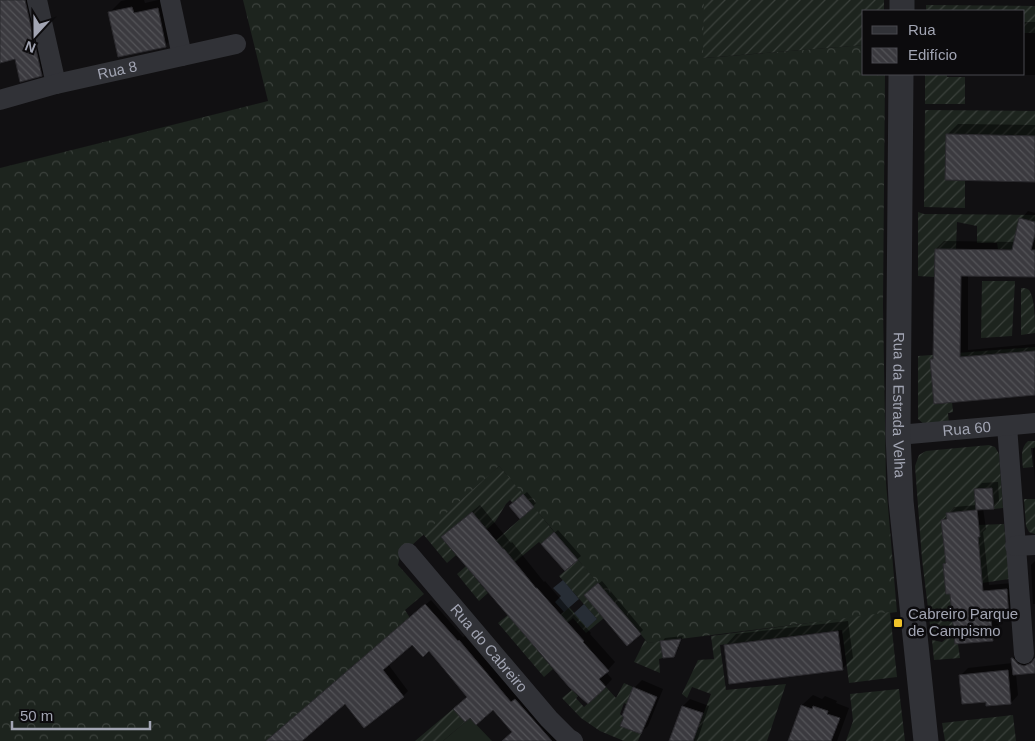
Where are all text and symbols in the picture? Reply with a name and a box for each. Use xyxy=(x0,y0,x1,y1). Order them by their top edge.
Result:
north arrow xyxy=(10,10,60,60)
legend xyxy=(862,10,1025,75)
text: Rua xyxy=(908,21,936,38)
text: N xyxy=(23,38,38,56)
text: Edifício xyxy=(908,46,957,63)
street label: Rua 8 xyxy=(96,57,139,83)
street label: Rua da Estrada Velha xyxy=(890,332,909,479)
street label: Rua 60 xyxy=(942,418,992,439)
street label: Rua do Cabreiro xyxy=(447,600,531,695)
place label: Cabreiro Parque de Campismo xyxy=(908,605,1018,639)
marker: Cabreiro Parque de Campismo xyxy=(892,617,904,629)
scale bar xyxy=(12,698,150,730)
text: 50 m xyxy=(20,707,53,724)

